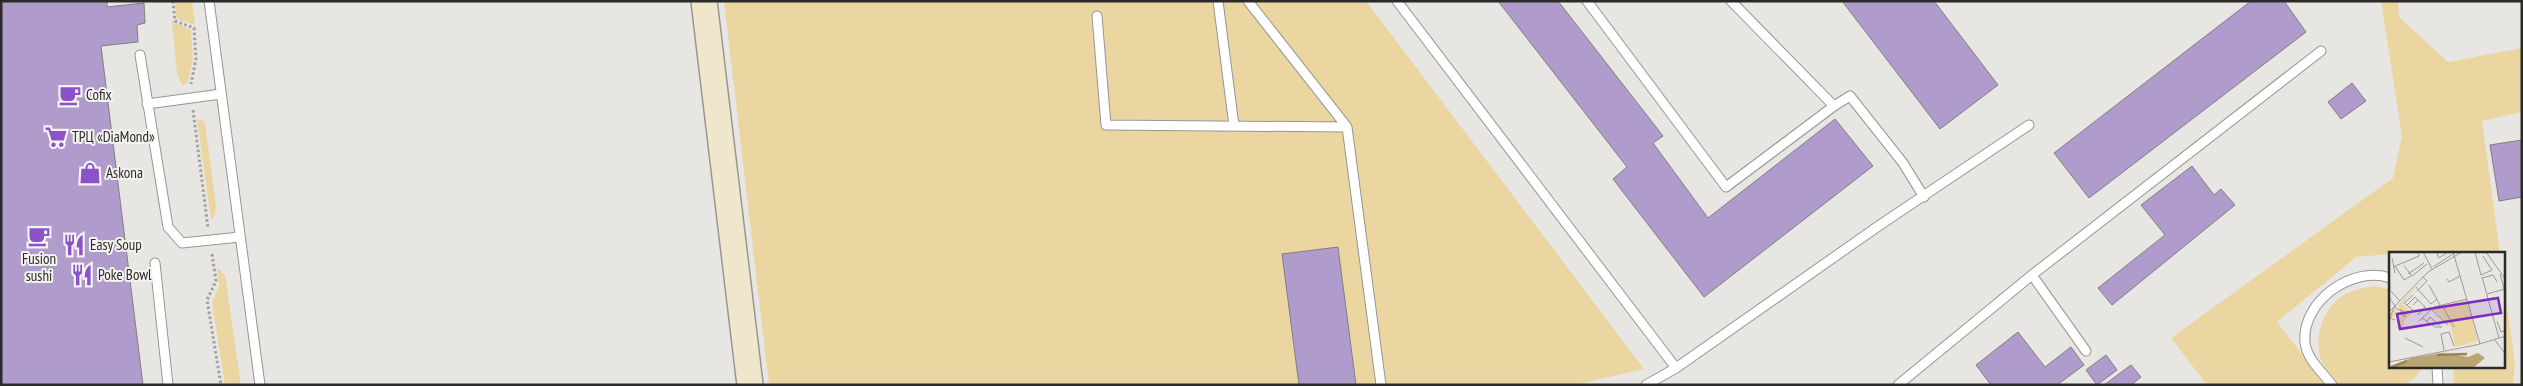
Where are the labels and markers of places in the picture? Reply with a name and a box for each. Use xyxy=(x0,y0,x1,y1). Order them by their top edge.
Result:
cafe icon: Cofix xyxy=(57,82,83,108)
place label: Cofix xyxy=(86,85,112,104)
supermarket icon: ТРЦ «DiaMond» xyxy=(43,124,69,150)
place label: ТРЦ «DiaMond» xyxy=(72,127,155,146)
shop icon: Askona xyxy=(77,160,103,186)
place label: Askona xyxy=(106,163,143,182)
cafe icon: Fusion sushi xyxy=(26,223,52,249)
restaurant icon: Easy Soup xyxy=(61,232,87,258)
place label: Easy Soup xyxy=(90,235,142,254)
place label: Fusion sushi xyxy=(22,249,56,285)
restaurant icon: Poke Bowl xyxy=(69,262,95,288)
place label: Poke Bowl xyxy=(98,265,152,284)

